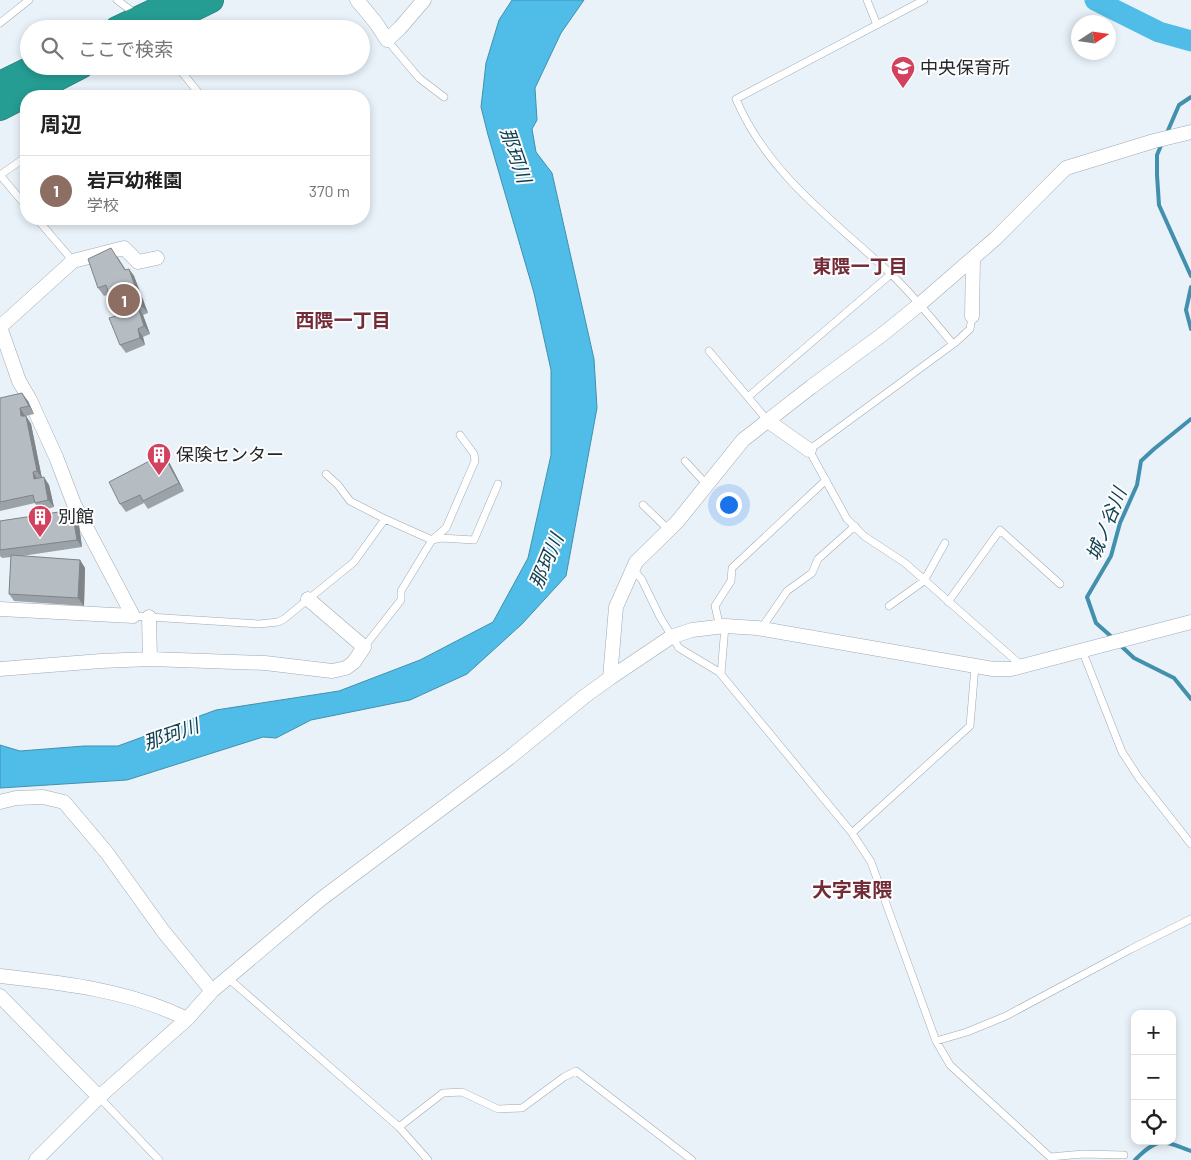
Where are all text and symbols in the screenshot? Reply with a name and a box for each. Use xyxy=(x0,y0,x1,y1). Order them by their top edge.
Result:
north arrow xyxy=(1071,15,1116,60)
search box xyxy=(20,20,370,75)
icon: search xyxy=(38,34,66,62)
text: ここで検索 xyxy=(78,37,173,60)
school or university icon: 中央保育所 xyxy=(890,55,916,89)
place label: 中央保育所 xyxy=(920,56,1010,78)
text: 周辺 xyxy=(40,111,82,136)
water label: 那珂川 xyxy=(496,124,537,187)
text: 岩戸幼稚園 xyxy=(87,168,182,191)
text: 1 xyxy=(53,181,59,200)
text: 370 m xyxy=(309,181,350,200)
text: 学校 xyxy=(87,195,119,214)
district label: 東隈一丁目 xyxy=(812,254,908,277)
pin: 1 xyxy=(108,281,140,319)
district label: 西隈一丁目 xyxy=(295,308,391,331)
building icon: 保険センター xyxy=(146,442,172,476)
place label: 保険センター xyxy=(176,443,284,465)
water label: 城ノ谷川 xyxy=(1081,482,1131,563)
your location xyxy=(716,492,742,518)
building icon: 別館 xyxy=(27,504,53,538)
place label: 別館 xyxy=(58,505,94,527)
water label: 那珂川 xyxy=(524,528,568,592)
water label: 那珂川 xyxy=(140,713,203,754)
district label: 大字東隈 xyxy=(812,877,892,901)
map controls xyxy=(1131,1010,1176,1145)
button: + xyxy=(1131,1010,1176,1055)
button: − xyxy=(1131,1055,1176,1100)
button: locate xyxy=(1131,1100,1176,1145)

